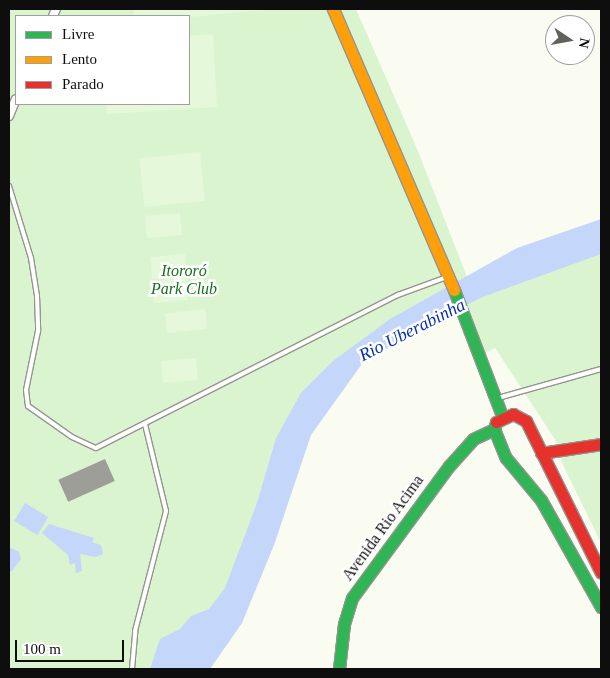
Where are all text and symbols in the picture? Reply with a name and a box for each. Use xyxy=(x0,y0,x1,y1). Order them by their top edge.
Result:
legend xyxy=(15,15,190,105)
north arrow xyxy=(545,15,595,65)
text: Livre xyxy=(62,26,94,42)
text: N xyxy=(576,37,593,50)
text: Lento xyxy=(62,51,97,67)
text: Parado xyxy=(62,76,104,92)
park label: Itororó Park Club xyxy=(151,261,217,299)
water label: Rio Uberabinha xyxy=(355,294,469,366)
street label: Avenida Rio Acima xyxy=(338,471,428,585)
scale bar xyxy=(18,630,126,662)
text: 100 m xyxy=(23,641,61,657)

